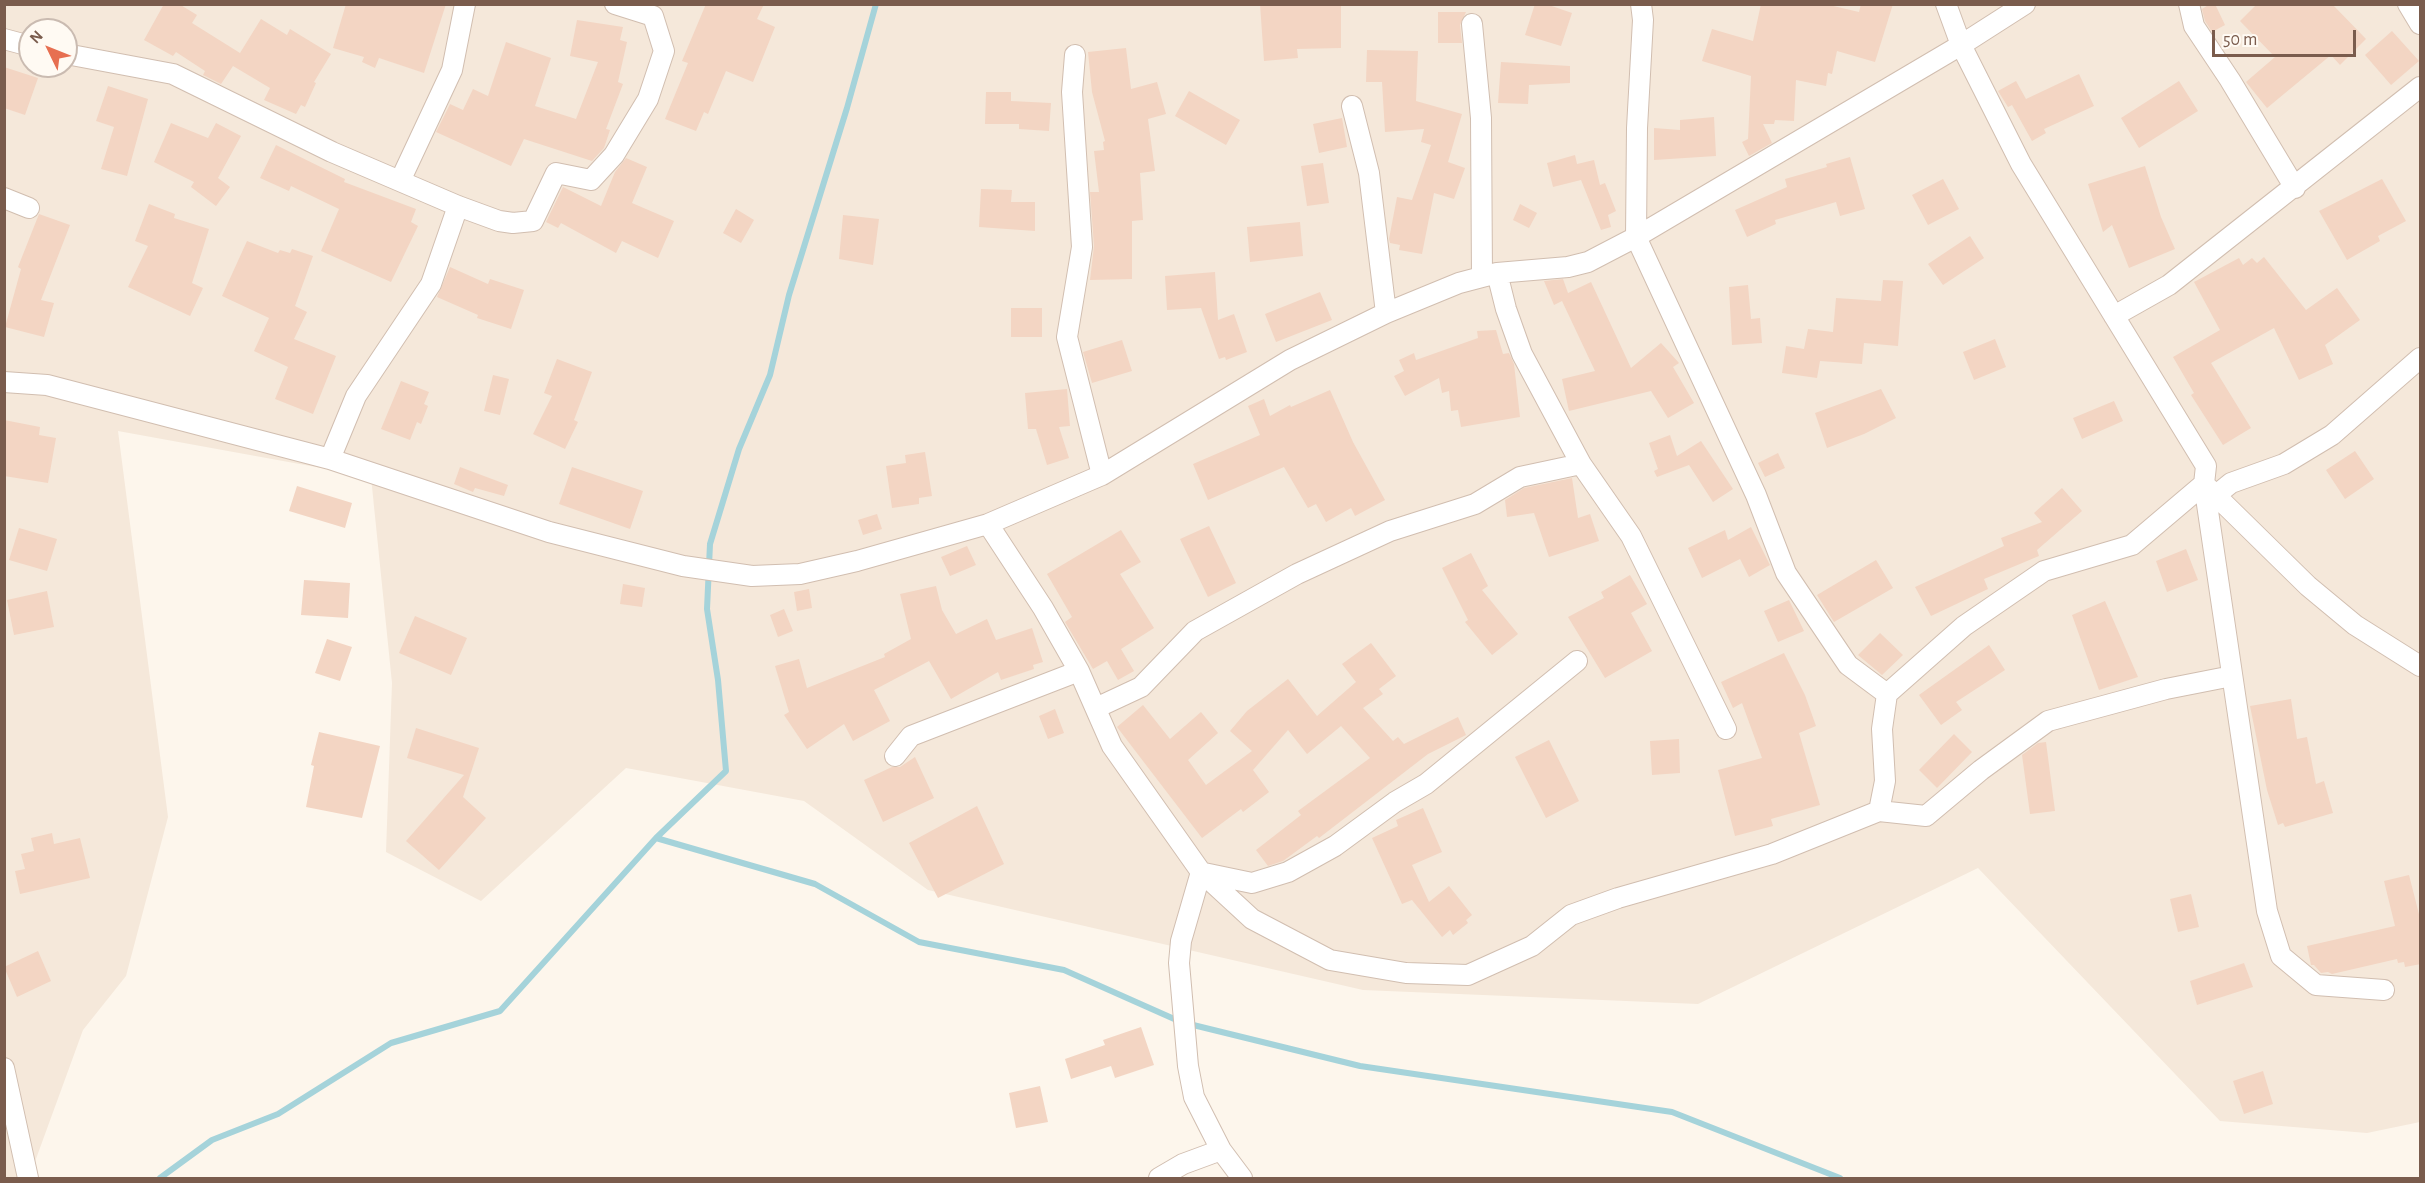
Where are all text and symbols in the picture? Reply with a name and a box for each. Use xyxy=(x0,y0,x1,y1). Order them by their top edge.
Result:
north arrow xyxy=(18,18,78,78)
scale bar xyxy=(2215,18,2359,56)
text: N xyxy=(27,28,46,47)
text: 50 m xyxy=(2223,31,2257,49)

